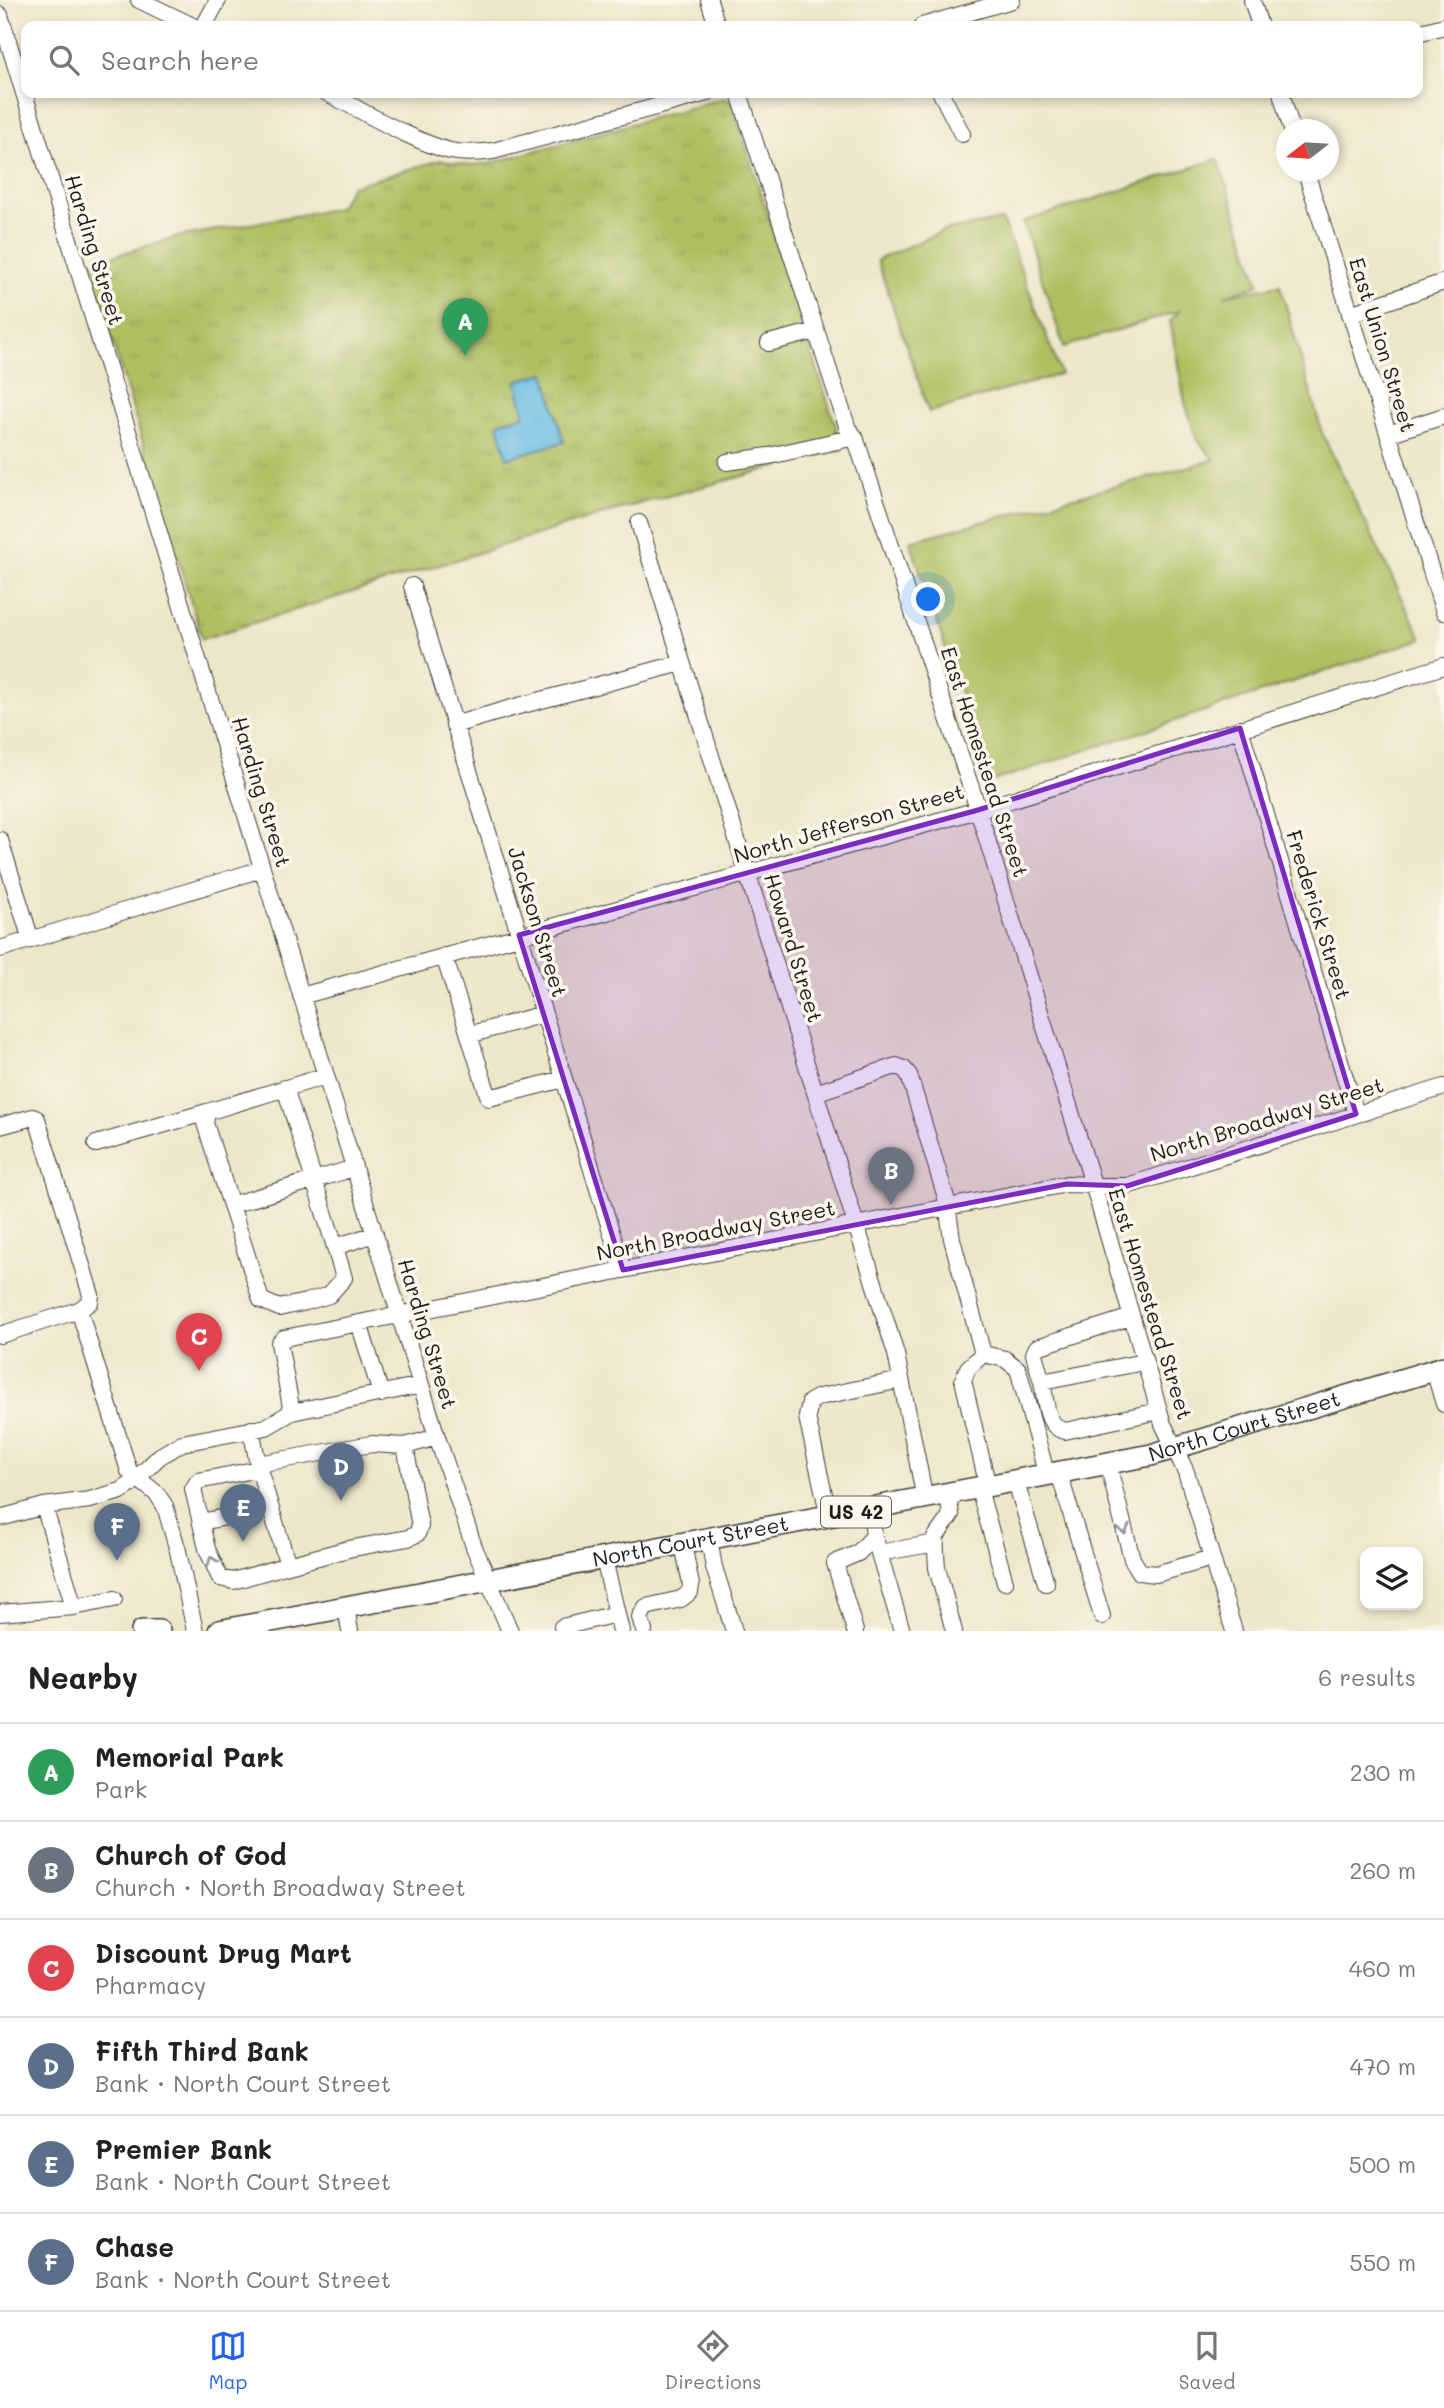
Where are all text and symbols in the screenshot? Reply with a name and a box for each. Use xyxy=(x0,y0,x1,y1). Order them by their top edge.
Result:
search box xyxy=(21,21,1423,98)
icon: search xyxy=(45,41,83,79)
text: Search here xyxy=(101,43,259,77)
north arrow xyxy=(1276,119,1339,182)
street label: Harding Street xyxy=(60,171,131,328)
street label: East Union Street xyxy=(1344,254,1423,435)
pin: A xyxy=(442,298,488,356)
your location xyxy=(911,582,945,616)
street label: East Homestead Street xyxy=(935,643,1035,880)
street label: Harding Street xyxy=(227,713,298,870)
street label: North Jefferson Street xyxy=(730,777,967,868)
street label: Frederick Street xyxy=(1281,827,1358,1002)
street label: Jackson Street xyxy=(503,843,574,1000)
street label: Howard Street xyxy=(759,870,830,1025)
street label: North Broadway Street xyxy=(1147,1070,1387,1167)
pin: B xyxy=(868,1147,914,1205)
street label: East Homestead Street xyxy=(1103,1184,1200,1423)
street label: North Broadway Street xyxy=(594,1193,837,1266)
street label: Harding Street xyxy=(393,1255,464,1412)
pin: C xyxy=(176,1313,222,1371)
street label: North Court Street xyxy=(1145,1384,1343,1467)
pin: D xyxy=(318,1443,364,1501)
pin: E xyxy=(220,1484,266,1542)
road number: US 42 xyxy=(821,1496,891,1528)
pin: F xyxy=(94,1503,140,1561)
street label: North Court Street xyxy=(590,1509,791,1572)
one-way arrow xyxy=(1116,1524,1131,1536)
map controls xyxy=(1360,1547,1423,1610)
button: layers xyxy=(1360,1547,1423,1610)
one-way arrow xyxy=(206,1556,220,1568)
text: Nearby xyxy=(28,1657,138,1697)
text: 6 results xyxy=(1318,1662,1416,1692)
text: Memorial Park xyxy=(95,1740,284,1774)
text: A xyxy=(43,1757,59,1787)
text: 230 m xyxy=(1350,1757,1416,1787)
text: Park xyxy=(95,1774,147,1804)
text: Church of God xyxy=(95,1838,286,1872)
text: B xyxy=(43,1855,59,1885)
text: 260 m xyxy=(1349,1855,1416,1885)
text: Church · North Broadway Street xyxy=(95,1872,466,1902)
text: Discount Drug Mart xyxy=(95,1936,352,1970)
text: C xyxy=(42,1953,60,1983)
text: 460 m xyxy=(1349,1953,1416,1983)
text: Pharmacy xyxy=(95,1970,206,2000)
text: Fifth Third Bank xyxy=(95,2034,309,2068)
text: D xyxy=(43,2051,59,2081)
text: 470 m xyxy=(1350,2051,1416,2081)
text: Bank · North Court Street xyxy=(95,2068,391,2098)
text: Premier Bank xyxy=(95,2132,272,2166)
text: E xyxy=(44,2149,58,2179)
text: 500 m xyxy=(1349,2149,1416,2179)
text: Bank · North Court Street xyxy=(95,2166,391,2196)
text: Chase xyxy=(95,2230,174,2264)
text: F xyxy=(44,2247,58,2277)
text: 550 m xyxy=(1349,2247,1416,2277)
text: Bank · North Court Street xyxy=(95,2264,391,2294)
tab: Map xyxy=(209,2327,247,2394)
tab: Directions xyxy=(665,2327,761,2394)
tab: Saved xyxy=(1179,2327,1235,2394)

